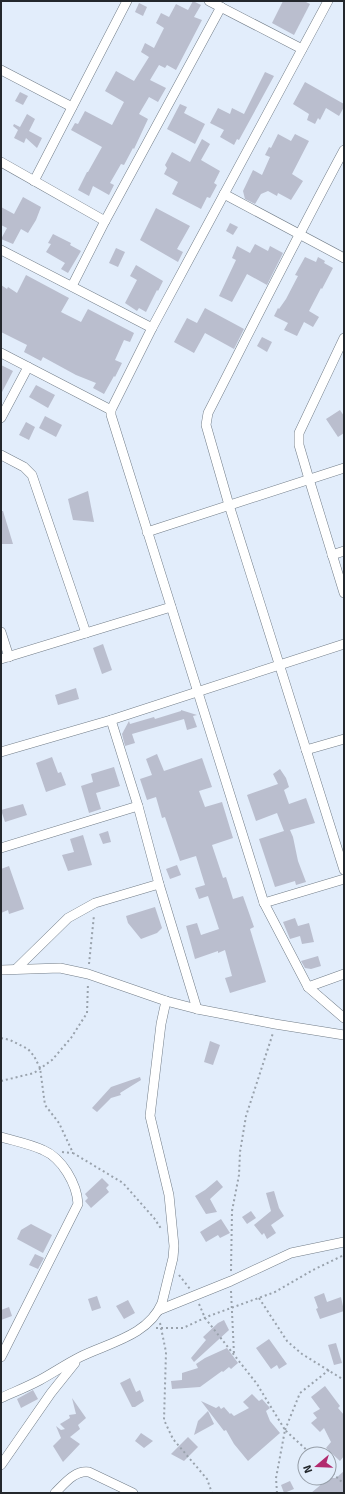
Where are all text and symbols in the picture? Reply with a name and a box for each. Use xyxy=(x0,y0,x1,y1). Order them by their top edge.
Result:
north arrow xyxy=(297,1446,337,1486)
text: N xyxy=(301,1463,315,1475)

